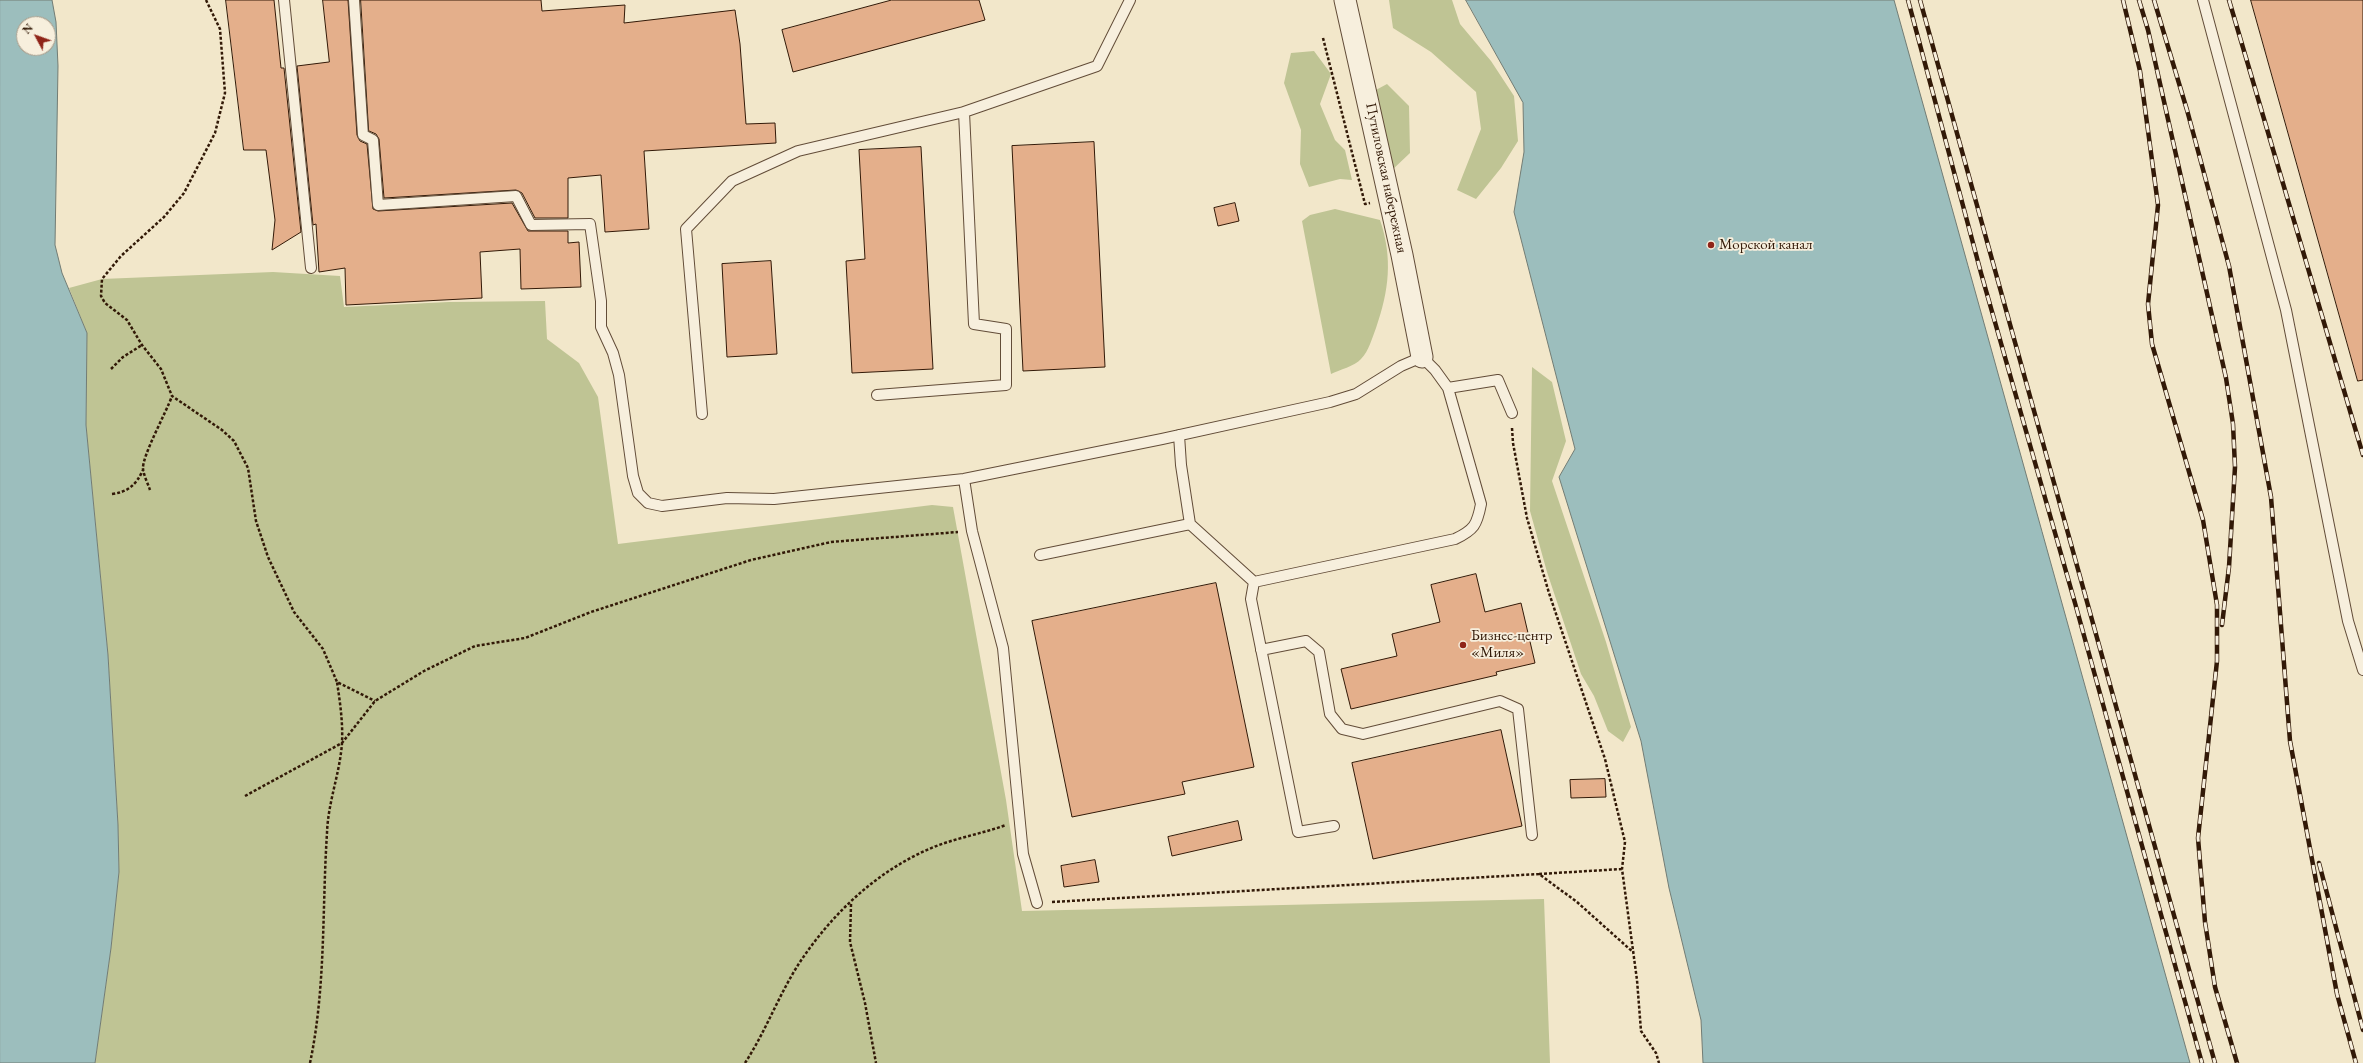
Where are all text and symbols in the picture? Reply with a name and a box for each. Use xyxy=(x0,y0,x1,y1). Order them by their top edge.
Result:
north arrow xyxy=(16,16,56,56)
text: N xyxy=(19,21,36,37)
street label: Путиловская набережная xyxy=(1361,101,1411,255)
place label: Морской канал xyxy=(1719,236,1812,254)
marker: Морской канал xyxy=(1706,240,1716,250)
place label: Бизнес-центр «Миля» xyxy=(1471,627,1552,662)
marker: Бизнес-центр «Миля» xyxy=(1458,640,1468,650)

